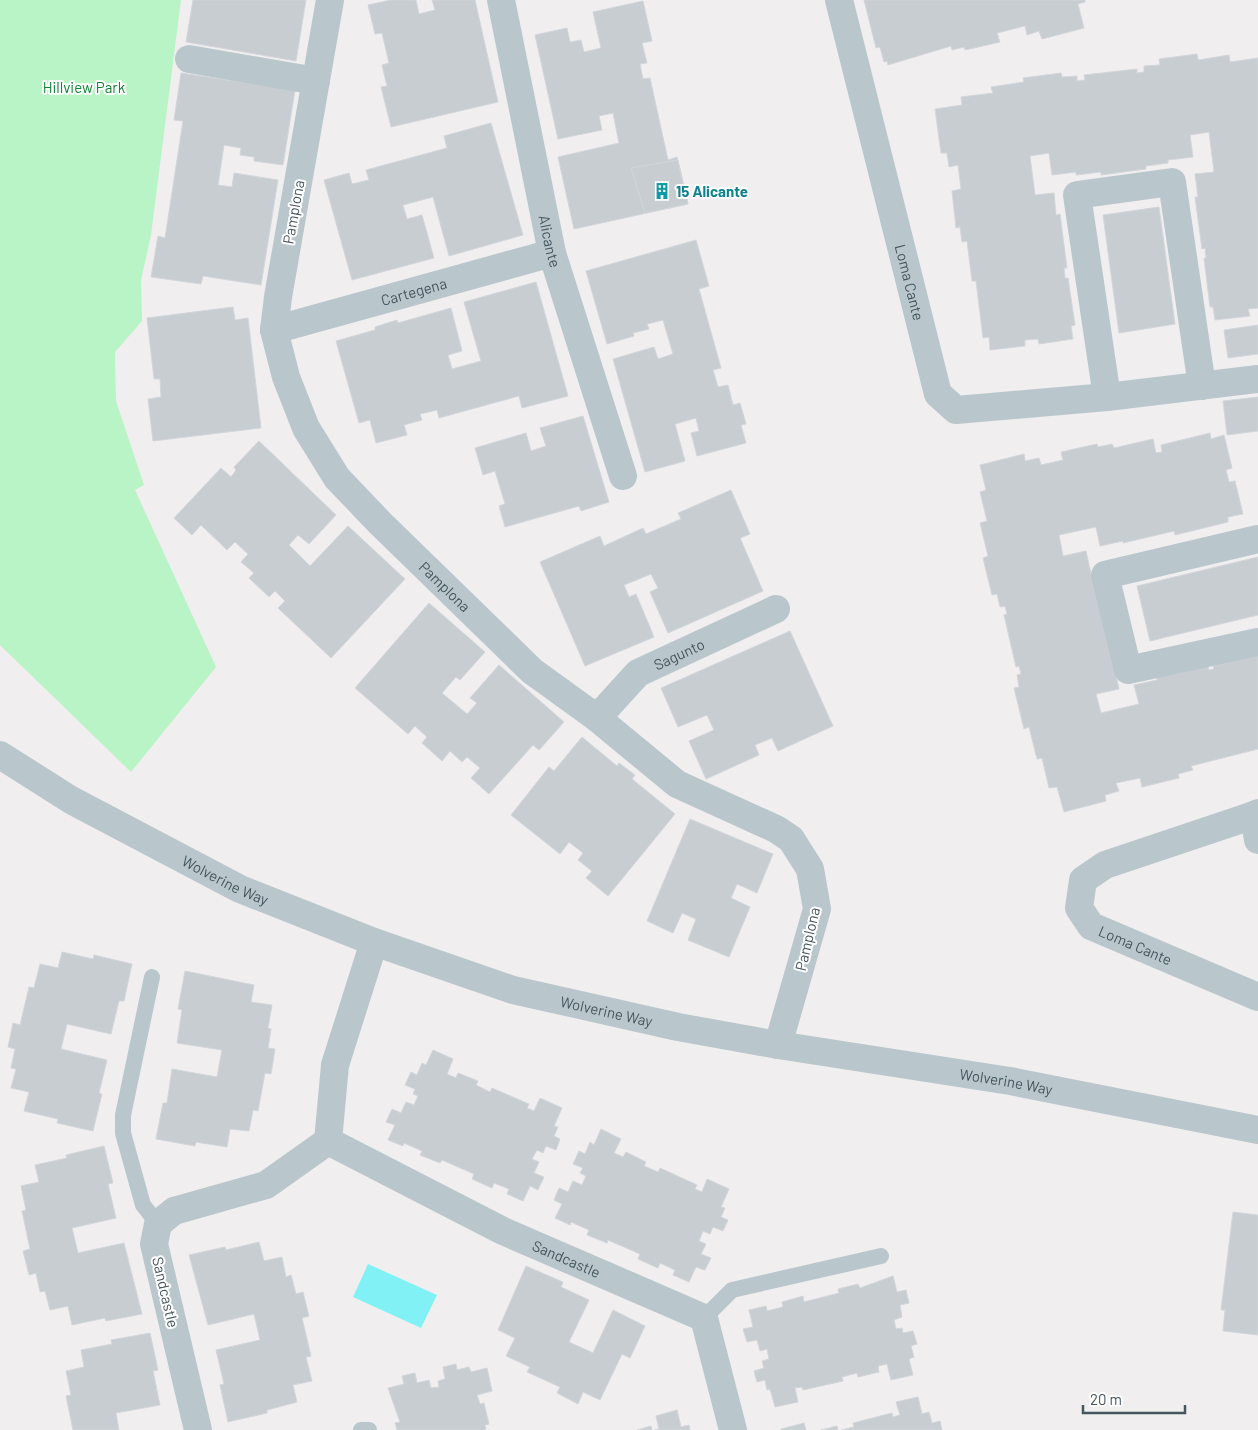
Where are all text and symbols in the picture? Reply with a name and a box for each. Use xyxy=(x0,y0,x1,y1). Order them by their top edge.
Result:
park label: Hillview Park xyxy=(43,78,126,96)
street label: Pamplona xyxy=(279,179,307,245)
building icon: 15 Alicante xyxy=(652,181,672,201)
place label: 15 Alicante xyxy=(676,182,748,200)
street label: Alicante xyxy=(536,213,565,270)
street label: Loma Cante xyxy=(892,242,928,322)
street label: Cartegena xyxy=(379,274,449,309)
street label: Pamplona xyxy=(416,557,475,615)
street label: Sagunto xyxy=(651,634,707,674)
street label: Wolverine Way xyxy=(179,851,271,908)
street label: Pamplona xyxy=(791,906,823,972)
street label: Loma Cante xyxy=(1096,921,1175,968)
street label: Wolverine Way xyxy=(559,992,654,1030)
street label: Wolverine Way xyxy=(958,1064,1054,1098)
street label: Sandcastle xyxy=(530,1236,603,1281)
street label: Sandcastle xyxy=(149,1255,183,1329)
scale bar xyxy=(1083,1382,1186,1414)
text: 20 m xyxy=(1090,1390,1122,1408)

